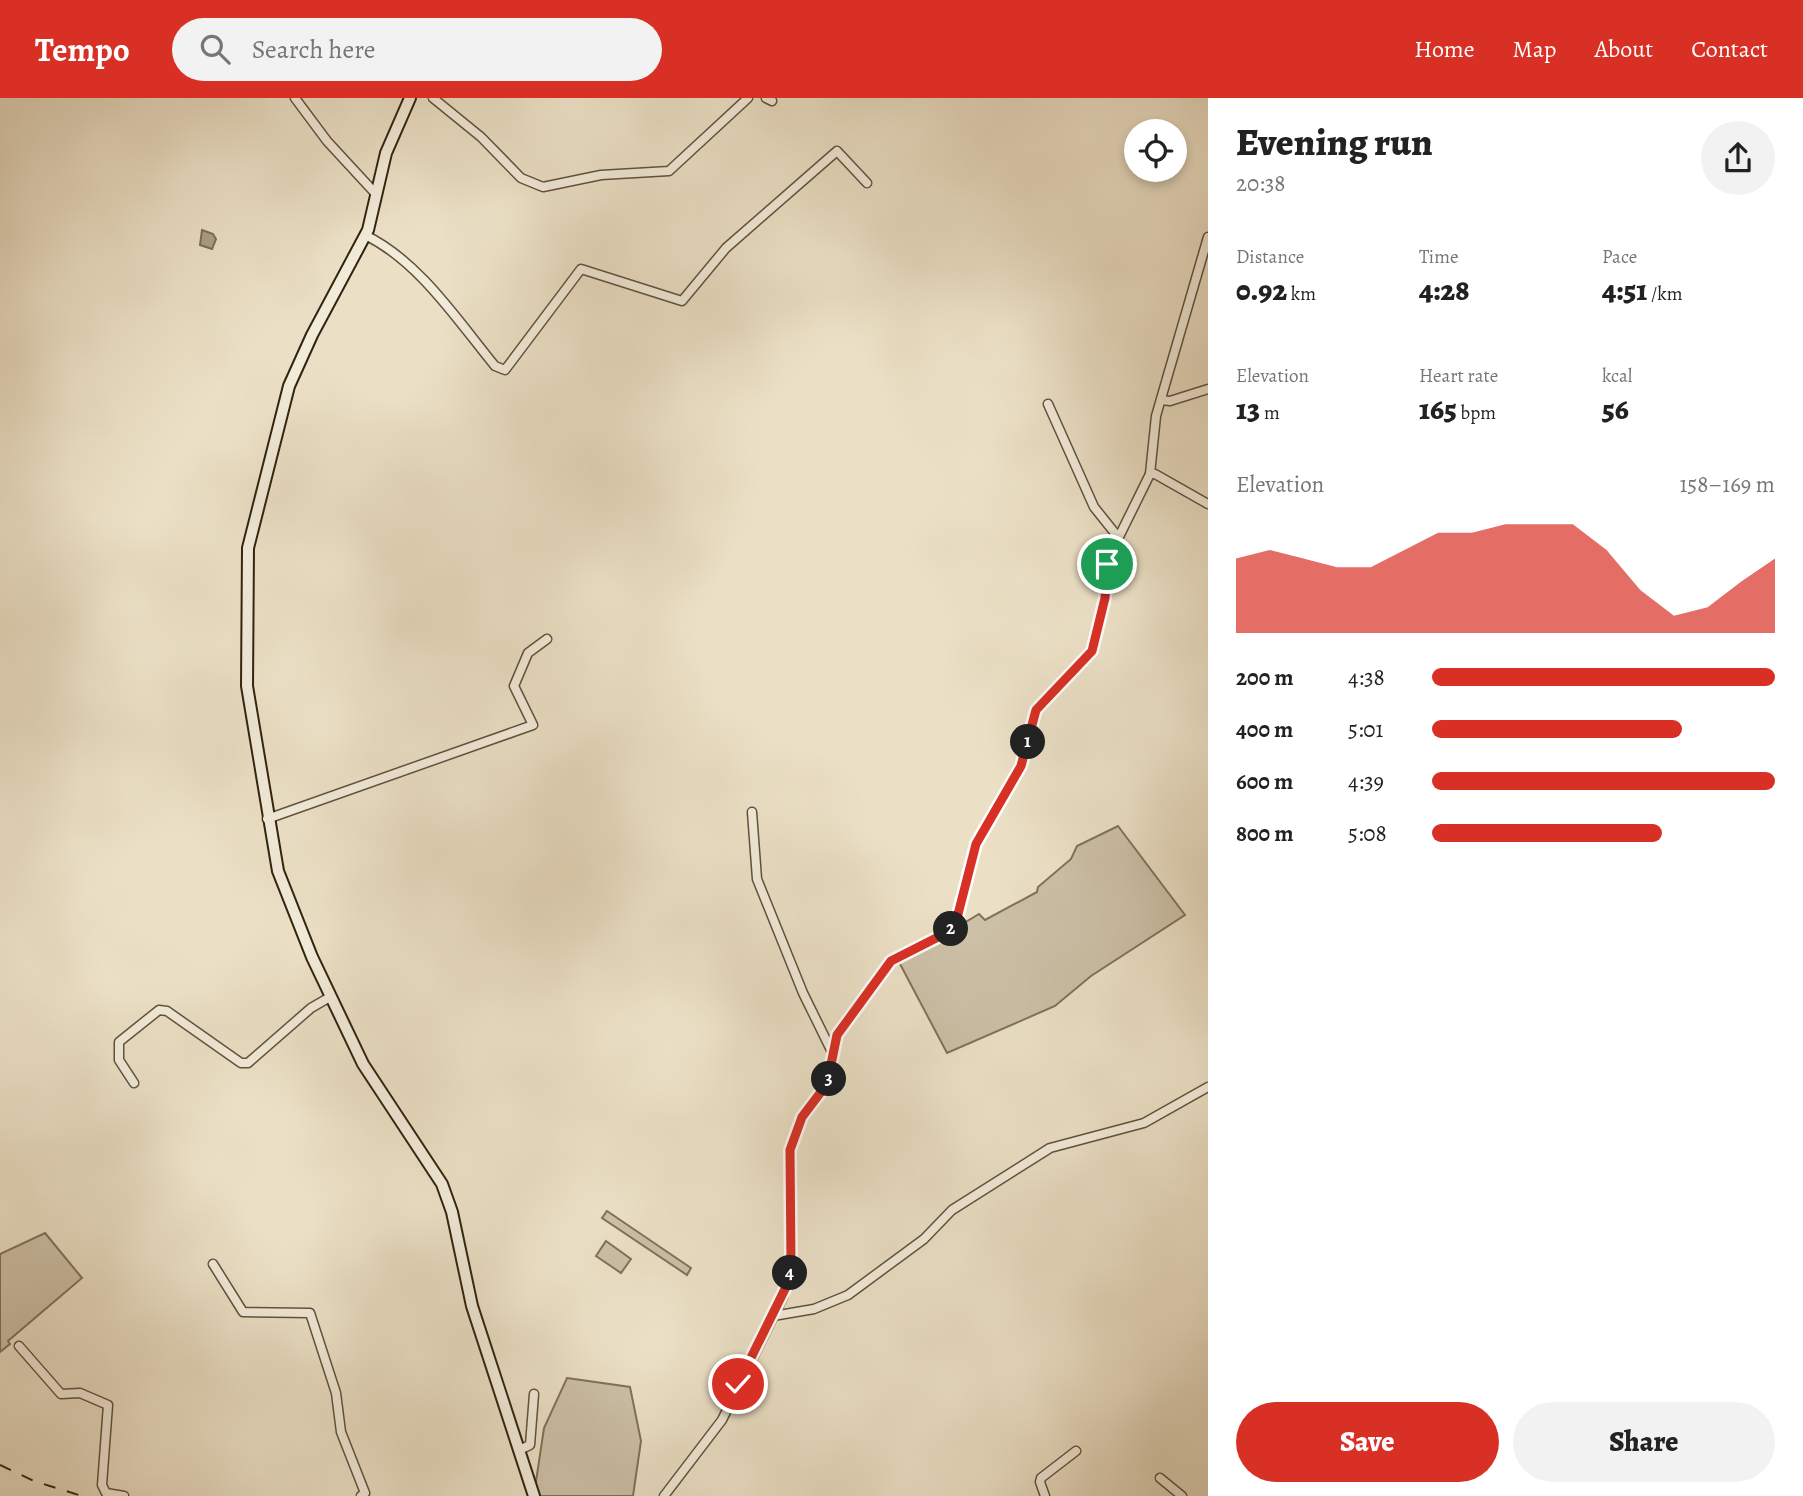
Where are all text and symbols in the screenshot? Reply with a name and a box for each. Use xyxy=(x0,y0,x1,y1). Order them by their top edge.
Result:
search box xyxy=(172,18,662,81)
text: Tempo xyxy=(35,27,130,72)
icon: search xyxy=(196,30,234,68)
text: Search here xyxy=(252,32,375,67)
text: Home xyxy=(1414,33,1475,65)
text: Map xyxy=(1513,33,1557,65)
text: About xyxy=(1595,33,1653,65)
text: Contact xyxy=(1691,33,1768,65)
text: Evening run xyxy=(1236,116,1433,168)
map controls xyxy=(1124,119,1187,182)
button: locate xyxy=(1124,119,1187,182)
button: share xyxy=(1701,121,1775,195)
text: 20:38 xyxy=(1236,168,1285,199)
text: Distance xyxy=(1236,244,1304,270)
text: Time xyxy=(1419,244,1458,270)
text: Pace xyxy=(1602,244,1637,270)
text: 0.92 xyxy=(1236,270,1287,310)
text: 4:28 xyxy=(1419,270,1469,310)
text: 4:51 xyxy=(1602,270,1647,310)
text: km xyxy=(1287,281,1316,307)
text: /km xyxy=(1647,281,1683,307)
text: Elevation xyxy=(1236,363,1309,389)
text: Heart rate xyxy=(1419,363,1498,389)
text: kcal xyxy=(1602,363,1632,389)
text: 13 xyxy=(1236,389,1260,429)
text: 165 xyxy=(1419,389,1457,429)
text: 56 xyxy=(1602,389,1629,429)
text: m xyxy=(1260,400,1280,426)
text: bpm xyxy=(1457,400,1496,426)
text: Elevation xyxy=(1236,469,1324,500)
text: 158–169 m xyxy=(1679,469,1775,500)
pin xyxy=(1077,534,1137,594)
icon: arrive xyxy=(1088,545,1126,583)
text: 200 m xyxy=(1236,662,1294,693)
text: 4:38 xyxy=(1348,662,1385,693)
text: 400 m xyxy=(1236,714,1293,745)
text: 5:01 xyxy=(1348,714,1384,745)
pin: 1 xyxy=(1010,724,1046,760)
text: 1 xyxy=(1024,728,1031,754)
text: 600 m xyxy=(1236,766,1293,797)
text: 4:39 xyxy=(1348,766,1384,797)
text: 800 m xyxy=(1236,818,1293,849)
text: 5:08 xyxy=(1348,818,1387,849)
pin: 2 xyxy=(934,912,968,946)
text: 2 xyxy=(946,915,955,941)
pin: 3 xyxy=(812,1062,846,1096)
text: 3 xyxy=(824,1065,833,1091)
pin: 4 xyxy=(772,1256,808,1290)
text: 4 xyxy=(785,1259,794,1285)
pin xyxy=(708,1354,768,1414)
icon: check xyxy=(719,1365,757,1403)
button: Save xyxy=(1236,1402,1499,1482)
button: Share xyxy=(1513,1402,1775,1482)

